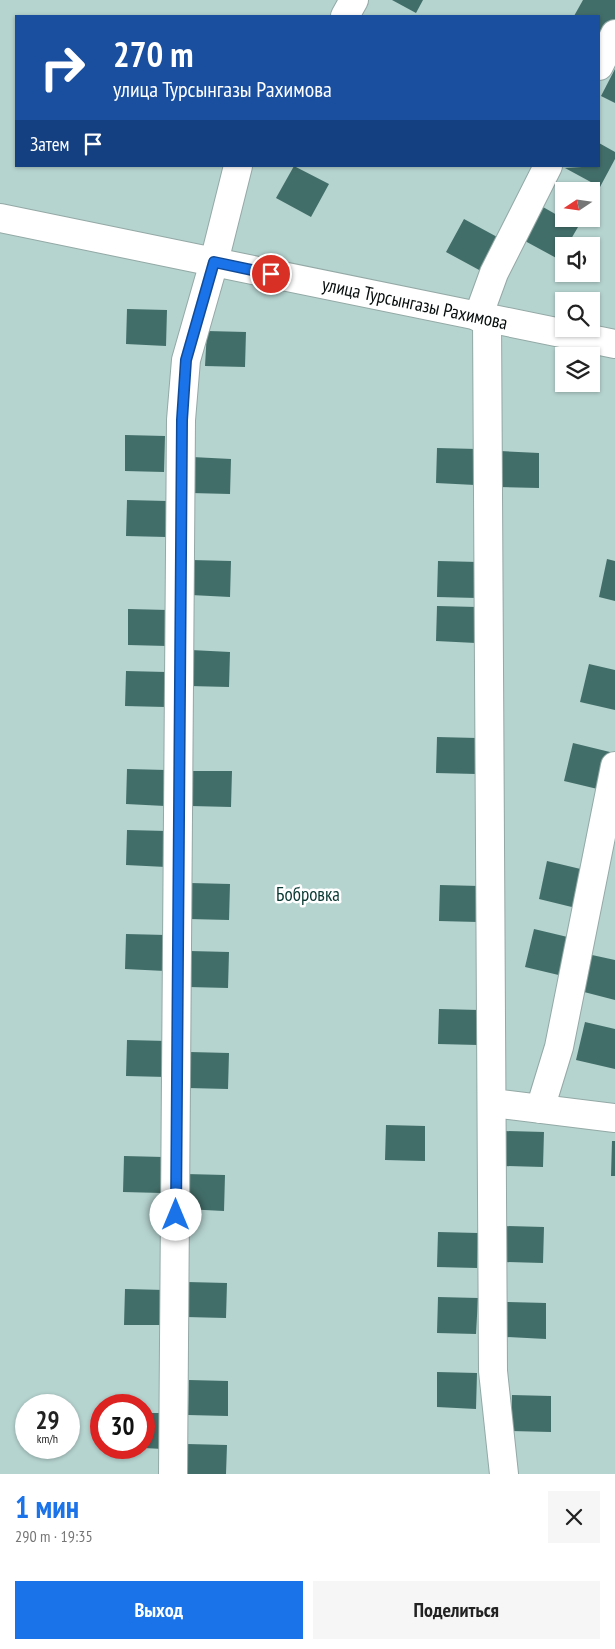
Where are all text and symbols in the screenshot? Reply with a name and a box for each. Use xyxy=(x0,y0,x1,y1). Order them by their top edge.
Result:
text: 270 m xyxy=(113,31,194,77)
icon: right xyxy=(30,35,95,100)
text: улица Турсынгазы Рахимова xyxy=(113,75,332,103)
icon: arrive xyxy=(79,130,107,158)
text: Затем xyxy=(30,132,69,156)
north arrow xyxy=(555,182,600,228)
map controls xyxy=(555,182,600,392)
button: sound xyxy=(555,237,600,282)
pin xyxy=(250,253,292,295)
icon: arrive xyxy=(257,260,285,288)
street label: улица Турсынгазы Рахимова xyxy=(320,272,510,334)
button: search xyxy=(555,292,600,337)
button: layers xyxy=(555,347,600,392)
park label: Бобровка xyxy=(276,882,340,906)
position arrow xyxy=(149,1188,201,1240)
speed limit sign: 30 xyxy=(90,1394,155,1459)
text: 29 xyxy=(36,1404,59,1436)
text: km/h xyxy=(37,1431,58,1446)
text: 1 мин xyxy=(15,1487,79,1526)
button: close xyxy=(548,1491,600,1543)
text: 290 m · 19:35 xyxy=(15,1526,93,1546)
button: Выход xyxy=(15,1581,303,1639)
button: Поделиться xyxy=(313,1581,600,1639)

